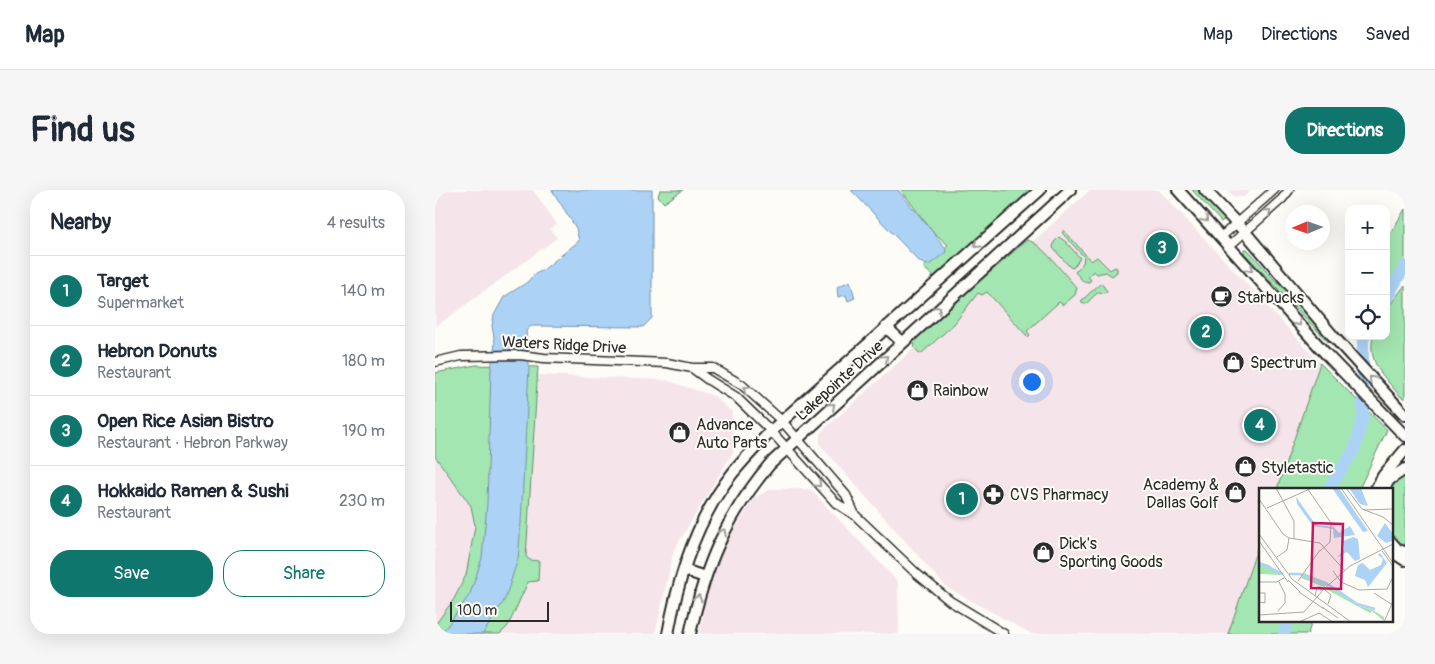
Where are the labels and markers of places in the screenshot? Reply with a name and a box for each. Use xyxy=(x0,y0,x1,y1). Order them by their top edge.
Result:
pin: 3 xyxy=(1146,229,1178,267)
cafe icon: Starbucks xyxy=(1209,285,1233,309)
place label: Starbucks xyxy=(1237,288,1304,308)
pin: 2 xyxy=(1190,313,1222,351)
shop icon: Spectrum xyxy=(1222,350,1246,374)
place label: Spectrum xyxy=(1250,353,1317,373)
shop icon: Rainbow xyxy=(905,378,929,402)
place label: Rainbow xyxy=(933,381,989,401)
pin: 4 xyxy=(1244,406,1276,444)
place label: Advance Auto Parts xyxy=(696,415,767,453)
shop icon: Advance Auto Parts xyxy=(668,421,692,445)
shop icon: Styletastic xyxy=(1233,455,1257,479)
place label: Styletastic xyxy=(1261,458,1334,478)
place label: Academy & Dallas Golf xyxy=(1143,475,1220,513)
pin: 1 xyxy=(946,480,978,518)
shop icon: Academy & Dallas Golf xyxy=(1223,481,1247,505)
pharmacy icon: CVS Pharmacy xyxy=(982,482,1006,506)
place label: CVS Pharmacy xyxy=(1010,485,1109,505)
place label: Dick's Sporting Goods xyxy=(1059,534,1163,572)
shop icon: Dick's Sporting Goods xyxy=(1031,540,1055,564)

